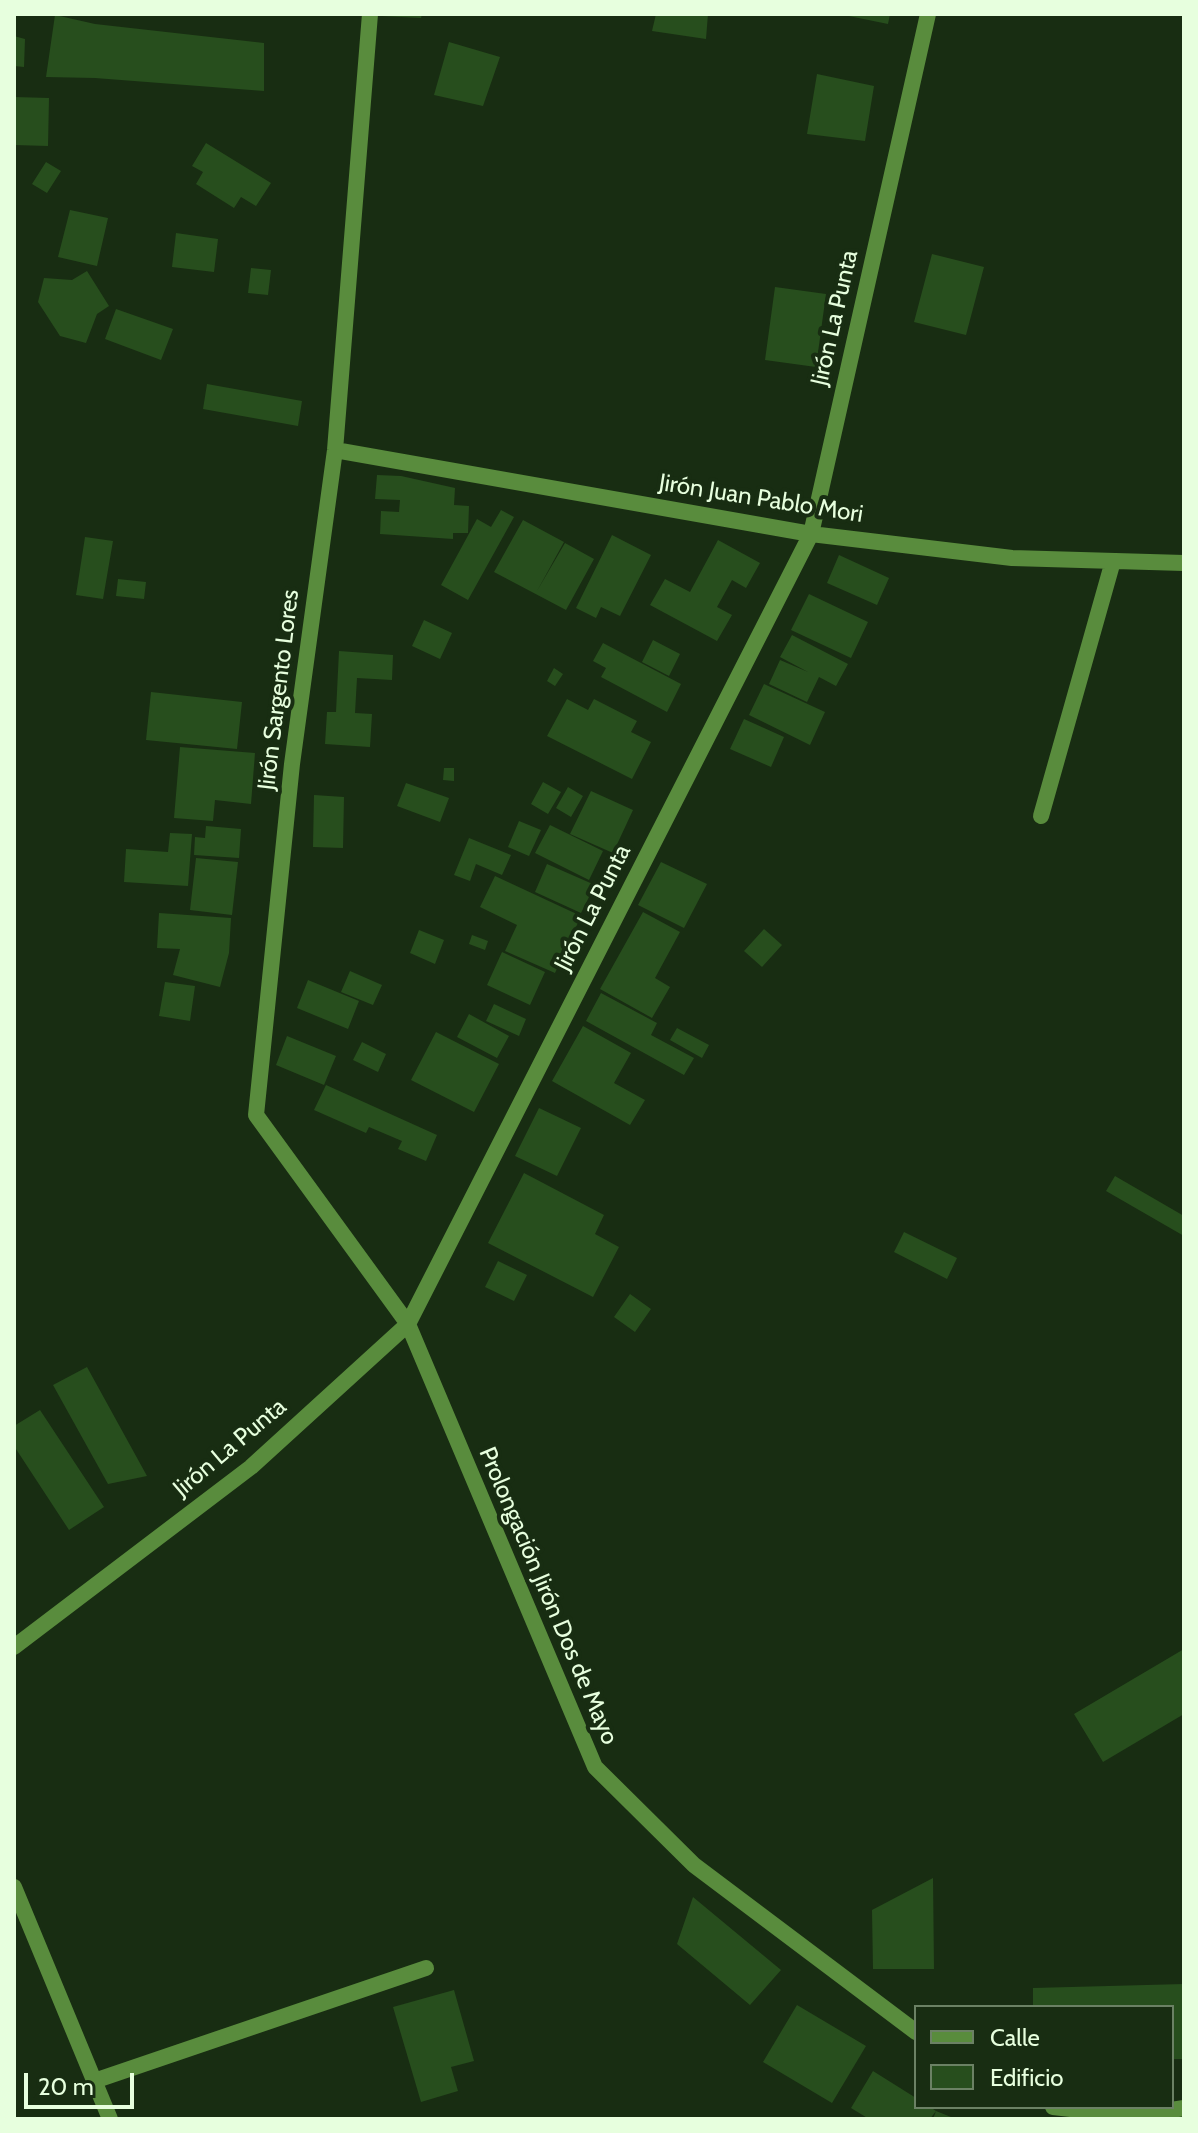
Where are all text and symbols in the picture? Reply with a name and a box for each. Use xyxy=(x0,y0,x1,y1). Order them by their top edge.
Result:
street label: Jirón La Punta xyxy=(805,247,865,389)
street label: Jirón Juan Pablo Mori xyxy=(657,469,865,529)
street label: Jirón Sargento Lores xyxy=(252,588,306,792)
street label: Jirón La Punta xyxy=(549,840,637,976)
street label: Jirón La Punta xyxy=(168,1393,292,1503)
street label: Prolongación Jirón Dos de Mayo xyxy=(472,1443,624,1749)
legend xyxy=(914,2005,1174,2109)
text: Calle xyxy=(990,2023,1040,2052)
scale bar xyxy=(28,2057,138,2107)
text: Edificio xyxy=(990,2063,1064,2092)
text: 20 m xyxy=(38,2072,94,2101)

